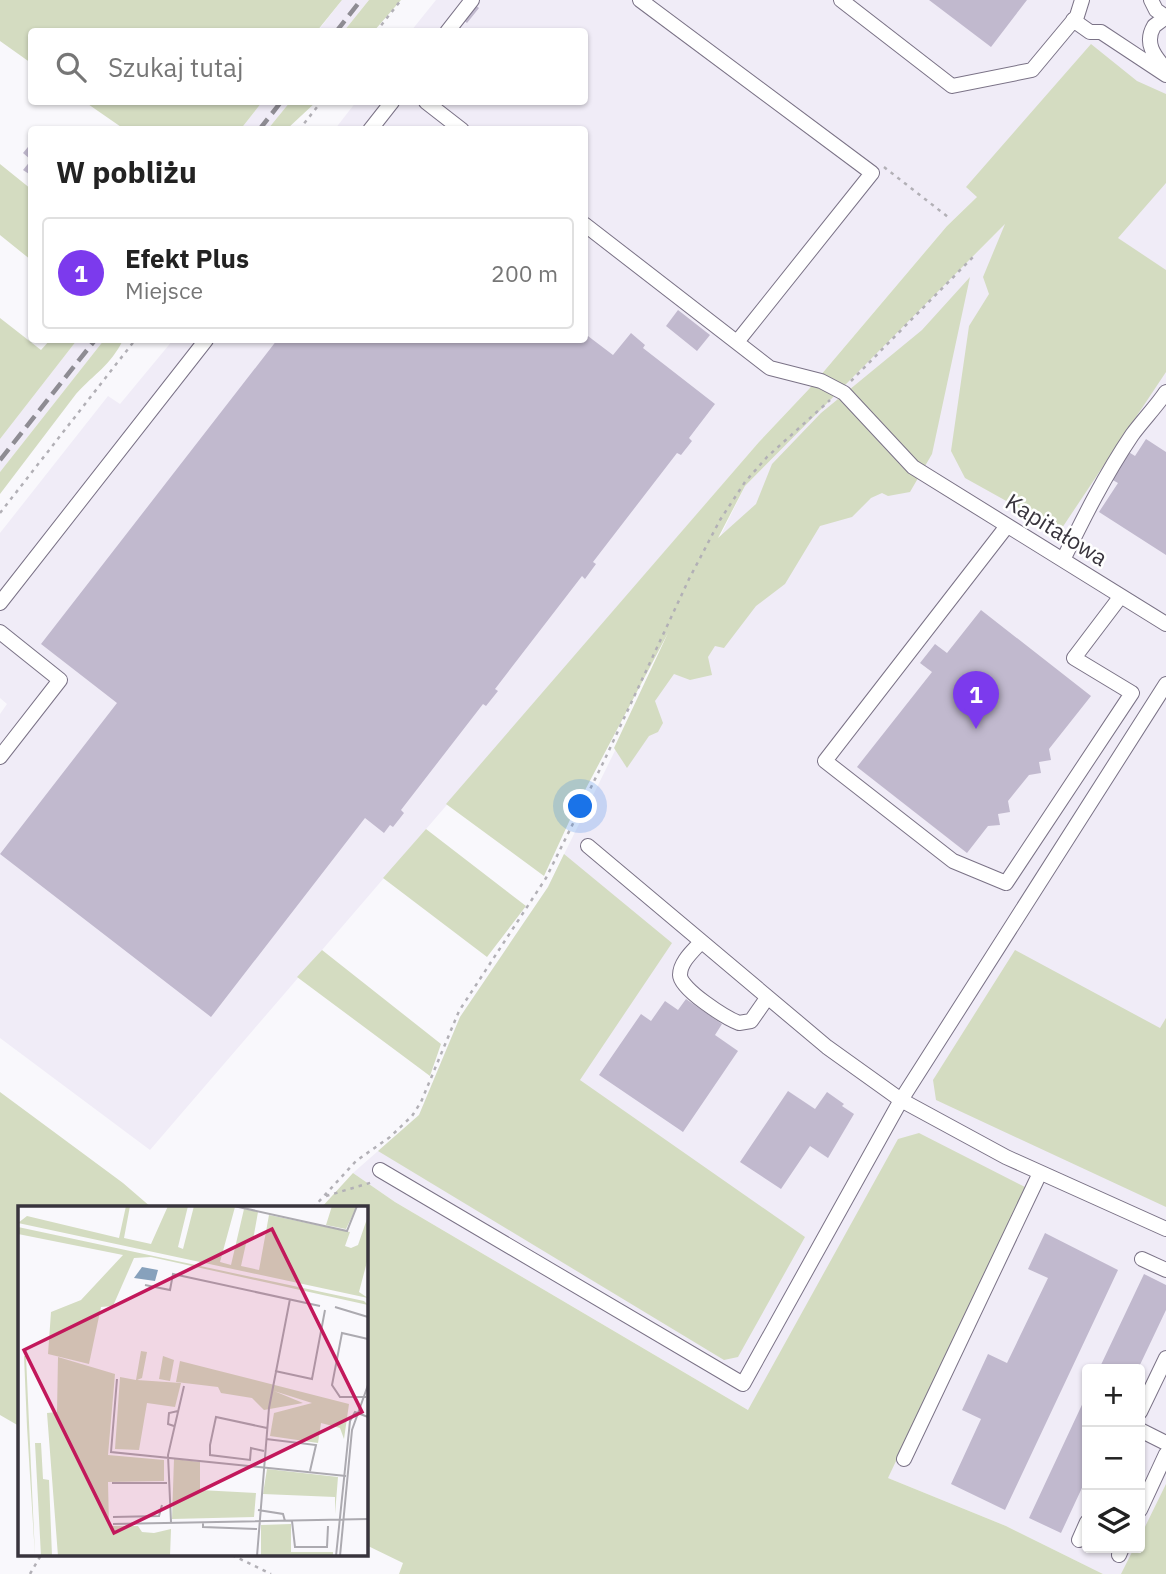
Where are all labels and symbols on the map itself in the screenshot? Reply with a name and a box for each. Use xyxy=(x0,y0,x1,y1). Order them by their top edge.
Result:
street label: Kapitałowa xyxy=(1000,486,1114,572)
pin: 1 xyxy=(953,671,999,729)
your location xyxy=(563,789,597,823)
inset map xyxy=(18,1206,368,1556)

